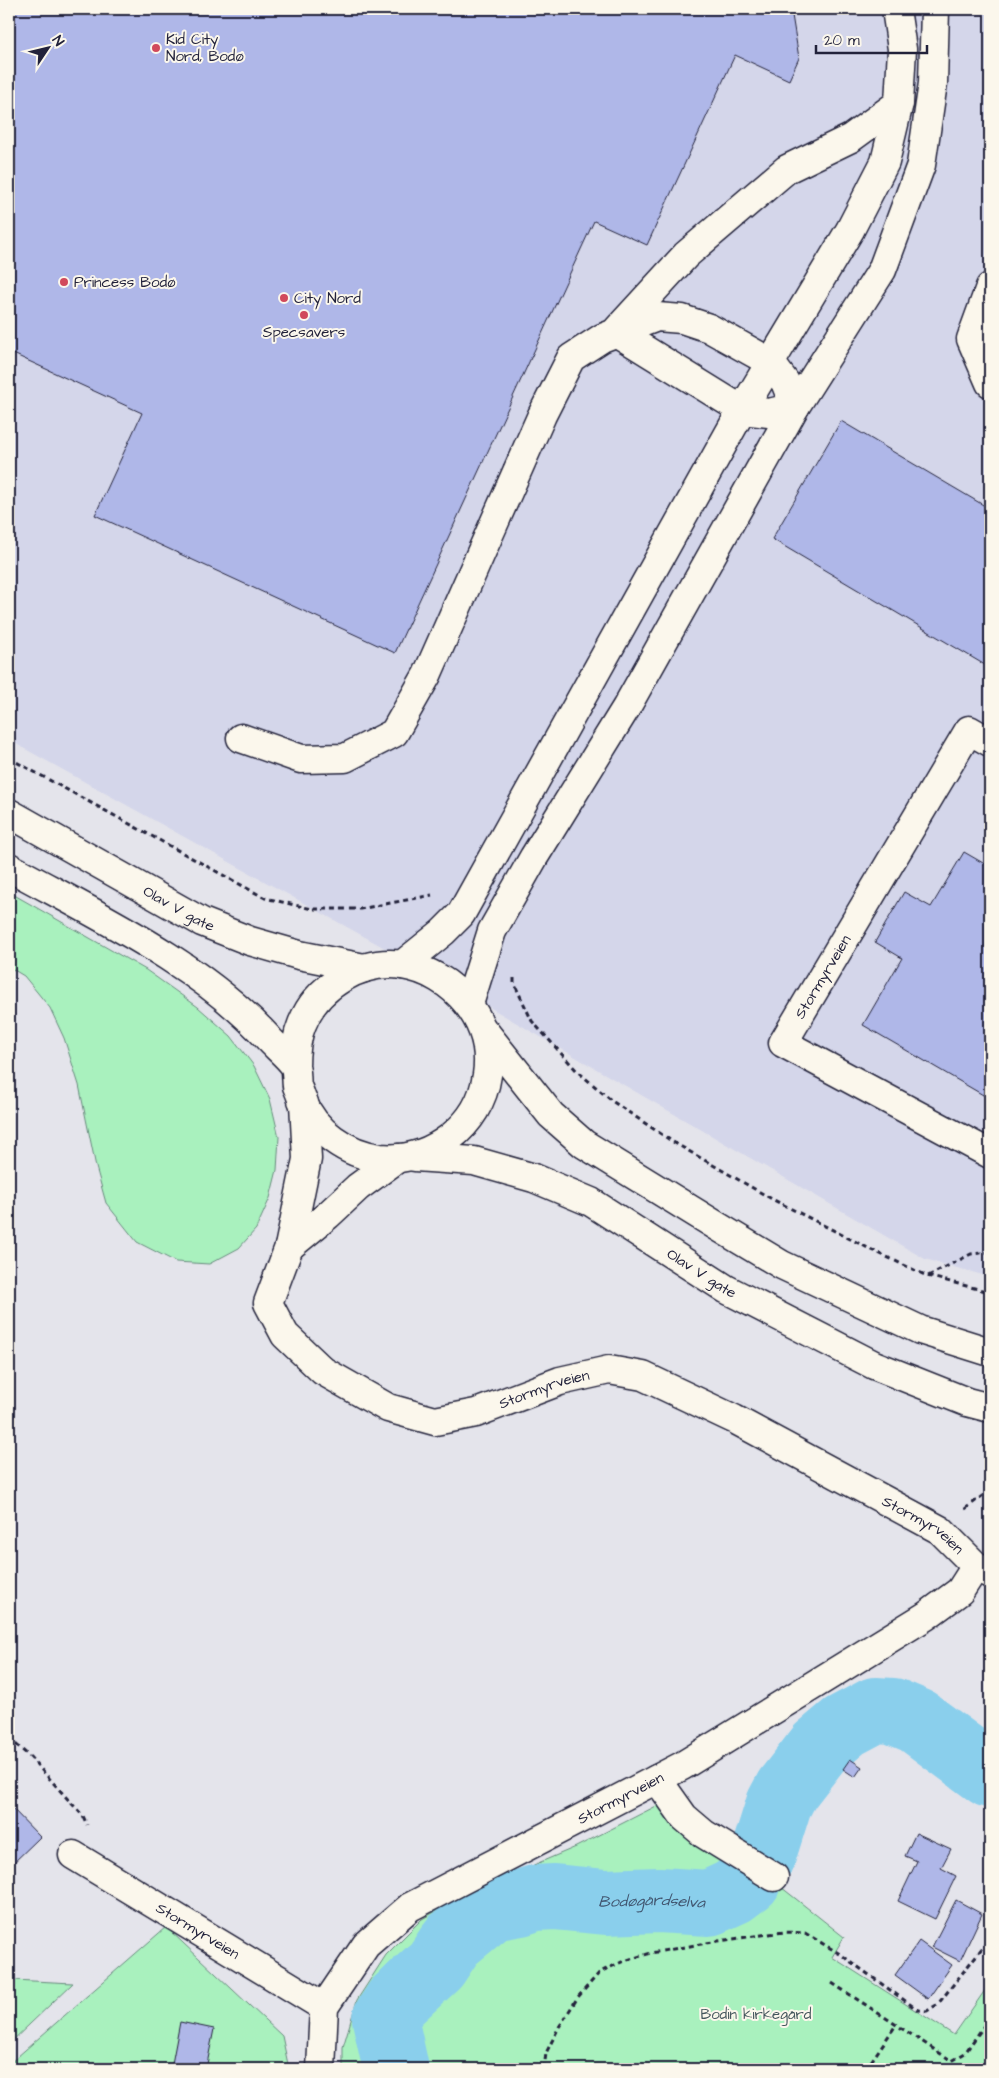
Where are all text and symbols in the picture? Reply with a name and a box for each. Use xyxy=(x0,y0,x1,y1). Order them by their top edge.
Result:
north arrow xyxy=(22,22,72,72)
scale bar xyxy=(816,22,928,54)
place label: Kid City Nord, Bodø xyxy=(166,29,244,67)
text: 20 m xyxy=(824,30,860,51)
text: N xyxy=(47,32,69,51)
marker: Kid City Nord, Bodø xyxy=(150,42,162,54)
place label: Princess Bodø xyxy=(74,272,176,293)
marker: Princess Bodø xyxy=(58,276,70,288)
place label: City Nord xyxy=(294,288,361,310)
marker: City Nord xyxy=(278,292,290,304)
marker: Specsavers xyxy=(298,309,310,321)
place label: Specsavers xyxy=(263,322,346,343)
street label: Olav V gate xyxy=(139,880,218,936)
street label: Stormyrveien xyxy=(790,931,857,1023)
street label: Olav V gate xyxy=(663,1243,740,1303)
street label: Stormyrveien xyxy=(496,1364,592,1414)
street label: Stormyrveien xyxy=(878,1490,969,1559)
street label: Stormyrveien xyxy=(574,1767,668,1829)
water label: Bodøgårdselva xyxy=(598,1889,707,1914)
street label: Stormyrveien xyxy=(152,1897,244,1964)
park label: Bodin kirkegård xyxy=(701,2004,812,2026)

